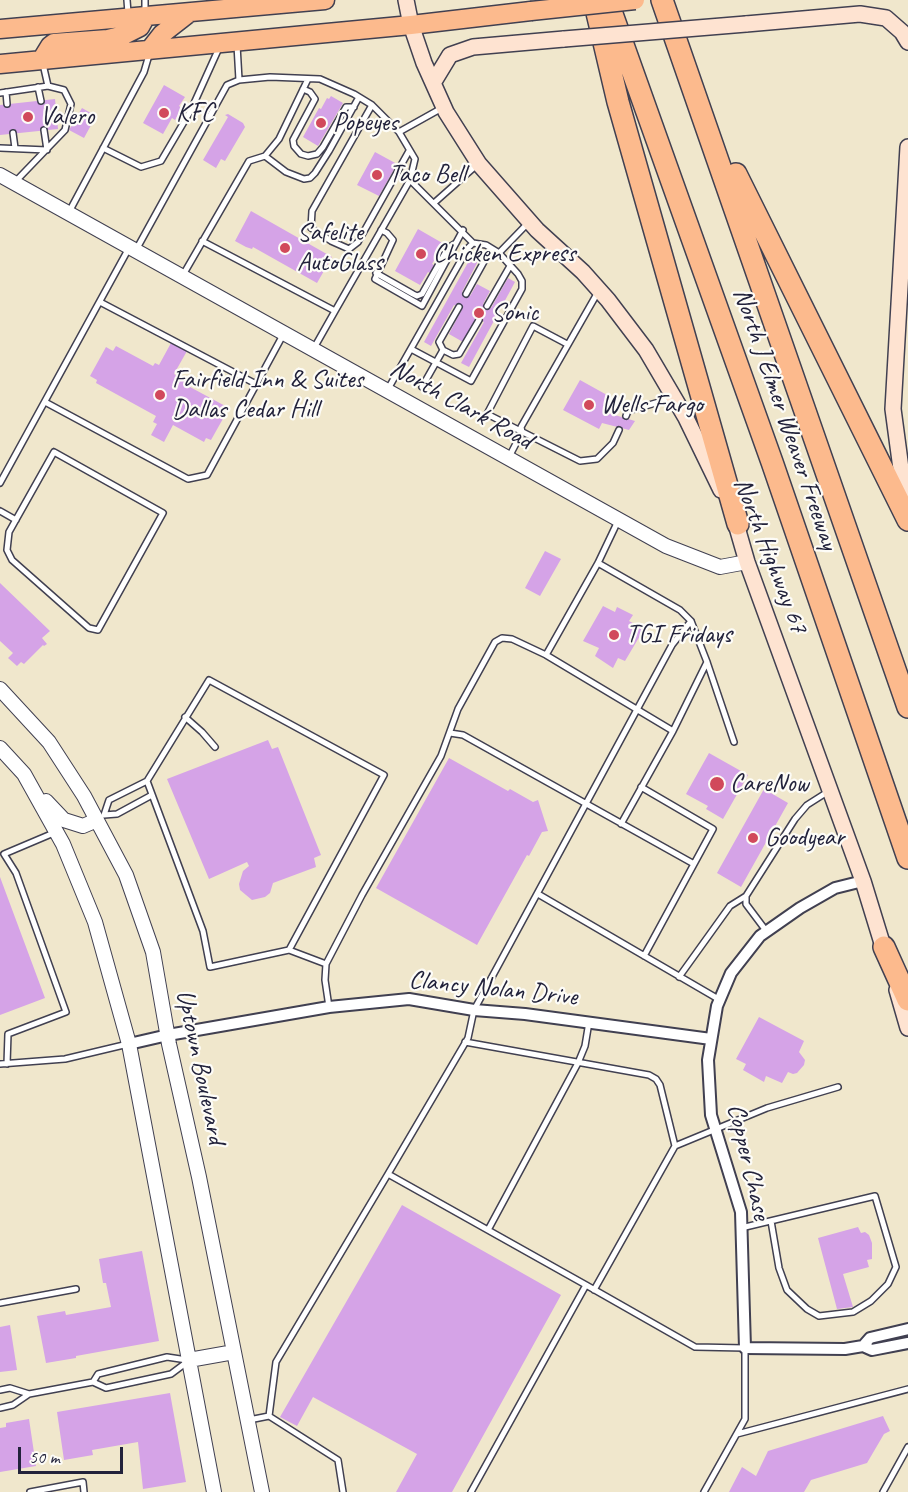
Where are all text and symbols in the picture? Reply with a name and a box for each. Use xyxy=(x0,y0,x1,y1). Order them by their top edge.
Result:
place label: KFC xyxy=(176,97,214,129)
place label: Valero xyxy=(40,101,94,133)
marker: KFC xyxy=(157,106,171,120)
place label: Popeyes xyxy=(333,107,398,139)
marker: Valero xyxy=(21,110,35,124)
marker: Popeyes xyxy=(314,116,328,130)
place label: Taco Bell xyxy=(389,159,466,191)
marker: Taco Bell xyxy=(370,168,384,182)
place label: Safelite AutoGlass xyxy=(297,217,383,278)
place label: Chicken Express xyxy=(433,238,576,270)
marker: Safelite AutoGlass xyxy=(278,241,292,255)
marker: Chicken Express xyxy=(414,247,428,261)
street label: North J Elmer Weaver Freeway xyxy=(726,284,844,554)
place label: Sonic xyxy=(491,297,538,329)
marker: Sonic xyxy=(472,306,486,320)
street label: North Clark Road xyxy=(385,353,537,457)
place label: Fairfield Inn & Suites Dallas Cedar Hill xyxy=(172,364,363,426)
marker: Fairfield Inn & Suites Dallas Cedar Hill xyxy=(153,388,167,402)
place label: Wells Fargo xyxy=(601,389,703,421)
marker: Wells Fargo xyxy=(582,398,596,412)
street label: North Highway 67 xyxy=(726,474,814,638)
place label: TGI Fridays xyxy=(626,619,732,651)
marker: TGI Fridays xyxy=(607,628,621,642)
place label: CareNow xyxy=(730,768,809,800)
marker: CareNow xyxy=(708,775,726,793)
place label: Goodyear xyxy=(765,822,844,854)
marker: Goodyear xyxy=(746,831,760,845)
street label: Clancy Nolan Drive xyxy=(407,965,579,1013)
street label: Uptown Boulevard xyxy=(168,987,232,1147)
street label: Copper Chase xyxy=(720,1101,776,1223)
scale bar xyxy=(21,1435,126,1473)
text: 50 m xyxy=(29,1446,60,1468)

